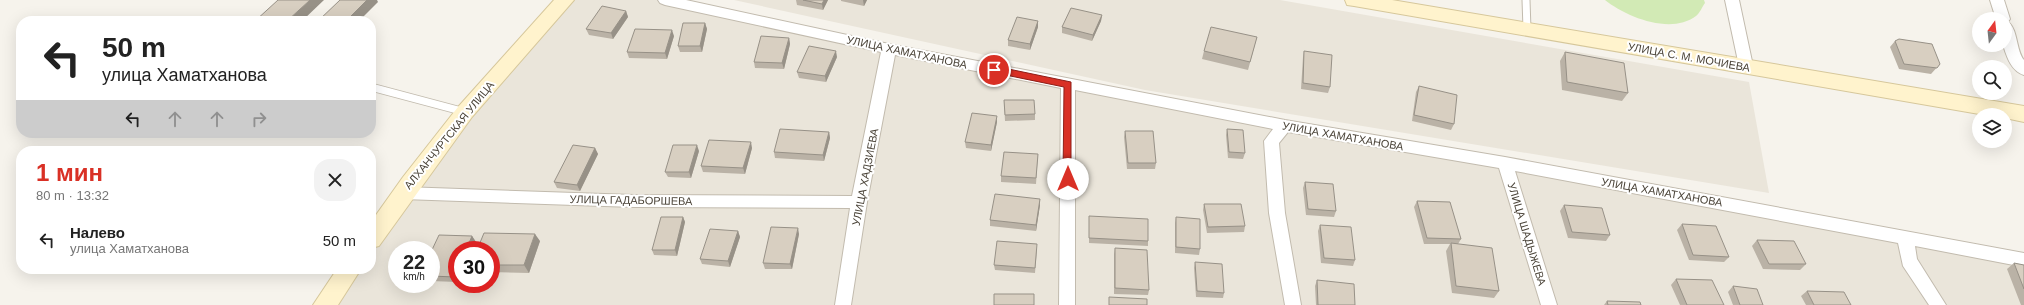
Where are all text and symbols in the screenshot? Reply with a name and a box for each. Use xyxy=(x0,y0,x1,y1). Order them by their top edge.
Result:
north arrow xyxy=(1972,12,2012,52)
map controls xyxy=(1972,12,2012,148)
icon: left xyxy=(36,32,88,84)
text: 50 m xyxy=(102,32,166,63)
street label: УЛИЦА ХАМАТХАНОВА xyxy=(846,33,969,71)
street label: УЛИЦА С. М. МОЧИЕВА xyxy=(1627,40,1752,74)
pin xyxy=(977,53,1011,87)
icon: arrive xyxy=(983,59,1005,81)
button: search xyxy=(1972,60,2012,100)
text: улица Хаматханова xyxy=(102,65,267,85)
street label: АЛХАНЧУРТСКАЯ УЛИЦА xyxy=(402,78,497,191)
icon: left xyxy=(122,108,144,130)
icon: ahead xyxy=(164,108,186,130)
icon: ahead xyxy=(206,108,228,130)
icon: right xyxy=(248,108,270,130)
button: layers xyxy=(1972,108,2012,148)
street label: УЛИЦА ХАМАТХАНОВА xyxy=(1281,119,1405,153)
street label: УЛИЦА ХАДЗИЕВА xyxy=(850,127,880,227)
position arrow xyxy=(1047,158,1089,200)
text: 1 мин xyxy=(36,159,103,186)
button: close xyxy=(314,159,356,201)
street label: УЛИЦА ХАМАТХАНОВА xyxy=(1600,175,1724,209)
street label: УЛИЦА ШАДЫЖЕВА xyxy=(1506,181,1549,288)
text: 80 m · 13:32 xyxy=(36,188,109,203)
street label: УЛИЦА ГАДАБОРШЕВА xyxy=(570,193,693,207)
text: Налево xyxy=(70,224,125,241)
icon: left xyxy=(36,229,58,251)
text: 50 m xyxy=(323,232,356,249)
text: улица Хаматханова xyxy=(70,241,189,256)
speed limit sign: 30 xyxy=(448,241,500,293)
text: 22 xyxy=(403,251,425,273)
text: km/h xyxy=(403,271,425,282)

